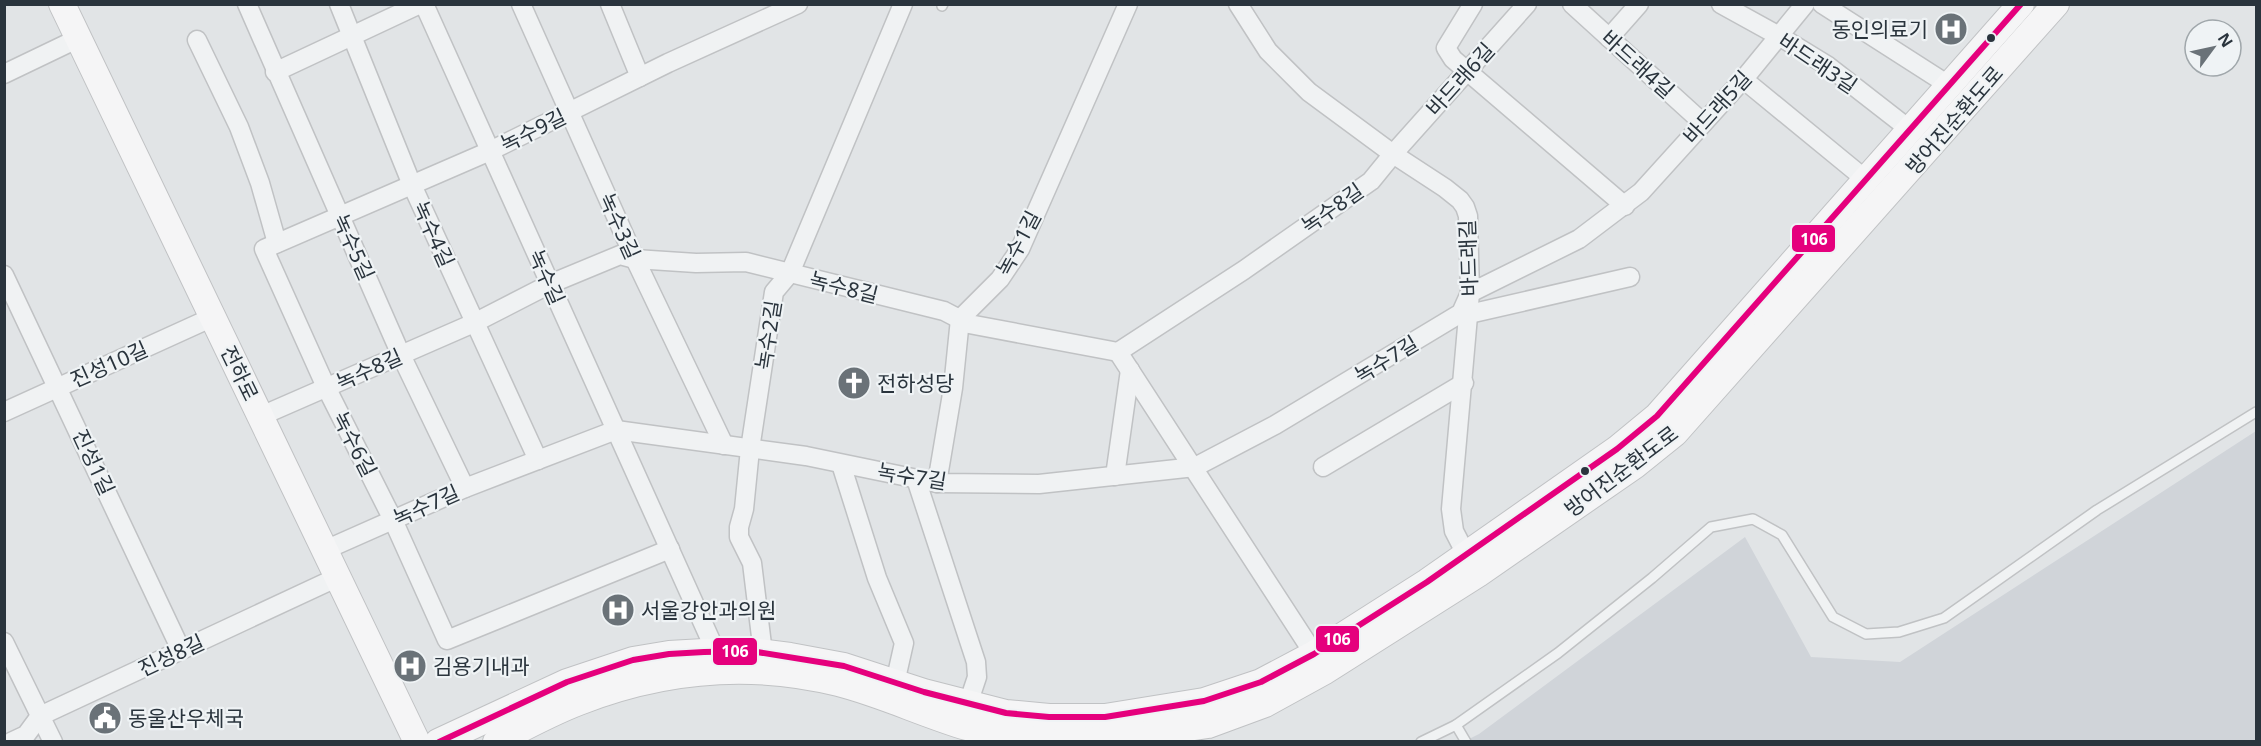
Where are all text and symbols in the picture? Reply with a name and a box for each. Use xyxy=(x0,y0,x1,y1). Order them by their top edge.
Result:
hospital icon: 동인의료기 xyxy=(1933,11,1969,47)
place label: 동인의료기 xyxy=(1831,15,1928,43)
north arrow xyxy=(2183,18,2243,78)
street label: 바드래4길 xyxy=(1595,24,1681,104)
street label: 바드래3길 xyxy=(1773,26,1863,100)
text: N xyxy=(2213,28,2238,51)
unlabelled marker xyxy=(1985,32,1997,44)
street label: 바드래6길 xyxy=(1420,36,1500,122)
street label: 방어진순환도로 xyxy=(1899,60,2009,180)
street label: 바드래5길 xyxy=(1677,64,1757,150)
street label: 녹수9길 xyxy=(495,102,571,158)
street label: 녹수8길 xyxy=(1295,176,1369,240)
street label: 녹수3길 xyxy=(593,188,647,264)
street label: 녹수4길 xyxy=(407,196,461,272)
street label: 녹수1길 xyxy=(989,206,1047,280)
street label: 녹수5길 xyxy=(327,209,381,285)
street label: 바드래길 xyxy=(1453,219,1483,297)
line badge: 106 xyxy=(1791,224,1836,253)
text: 106 xyxy=(1800,228,1828,250)
street label: 녹수길 xyxy=(522,245,572,309)
street label: 녹수8길 xyxy=(807,265,881,309)
street label: 녹수2길 xyxy=(749,298,787,372)
street label: 녹수7길 xyxy=(1349,329,1423,389)
street label: 진성10길 xyxy=(66,335,152,393)
street label: 전하로 xyxy=(215,341,265,405)
street label: 녹수8길 xyxy=(331,342,407,396)
church icon: 전하성당 xyxy=(836,365,872,401)
place label: 전하성당 xyxy=(877,369,954,397)
street label: 녹수6길 xyxy=(327,406,383,482)
street label: 방어진순환도로 xyxy=(1559,419,1683,523)
street label: 진성1길 xyxy=(67,424,121,500)
street label: 녹수7길 xyxy=(875,457,949,495)
unlabelled marker xyxy=(1579,465,1591,477)
street label: 녹수7길 xyxy=(388,478,464,532)
hospital icon: 서울강안과의원 xyxy=(600,592,636,628)
place label: 서울강안과의원 xyxy=(641,596,776,624)
line badge: 106 xyxy=(1315,625,1360,653)
street label: 진성8길 xyxy=(133,628,209,682)
text: 106 xyxy=(1323,628,1351,650)
line badge: 106 xyxy=(712,637,758,666)
text: 106 xyxy=(721,640,749,662)
hospital icon: 김용기내과 xyxy=(392,648,428,684)
place label: 김용기내과 xyxy=(433,652,530,680)
public building icon: 동울산우체국 xyxy=(87,700,123,736)
place label: 동울산우체국 xyxy=(128,704,244,732)

